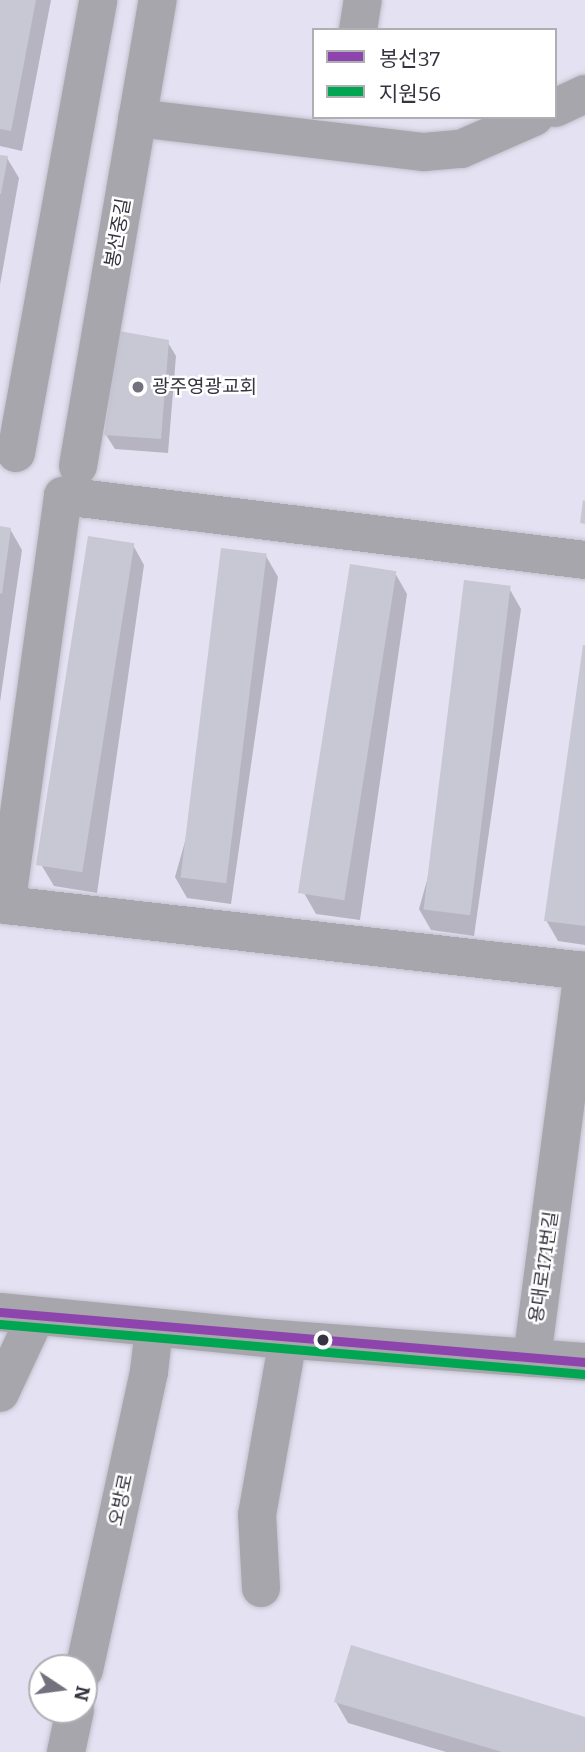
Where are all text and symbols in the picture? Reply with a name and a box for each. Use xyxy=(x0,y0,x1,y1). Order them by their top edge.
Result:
legend xyxy=(312,28,557,119)
text: 봉선37 xyxy=(379,46,440,72)
text: 지원56 xyxy=(379,81,441,107)
street label: 봉선중길 xyxy=(101,197,135,269)
place label: 광주영광교회 xyxy=(152,376,257,398)
marker: 광주영광교회 xyxy=(130,379,146,395)
street label: 용대로171번길 xyxy=(525,1210,563,1324)
unlabelled marker xyxy=(316,1333,330,1347)
street label: 오방로 xyxy=(104,1472,138,1528)
north arrow xyxy=(28,1654,98,1724)
text: N xyxy=(69,1684,95,1703)

